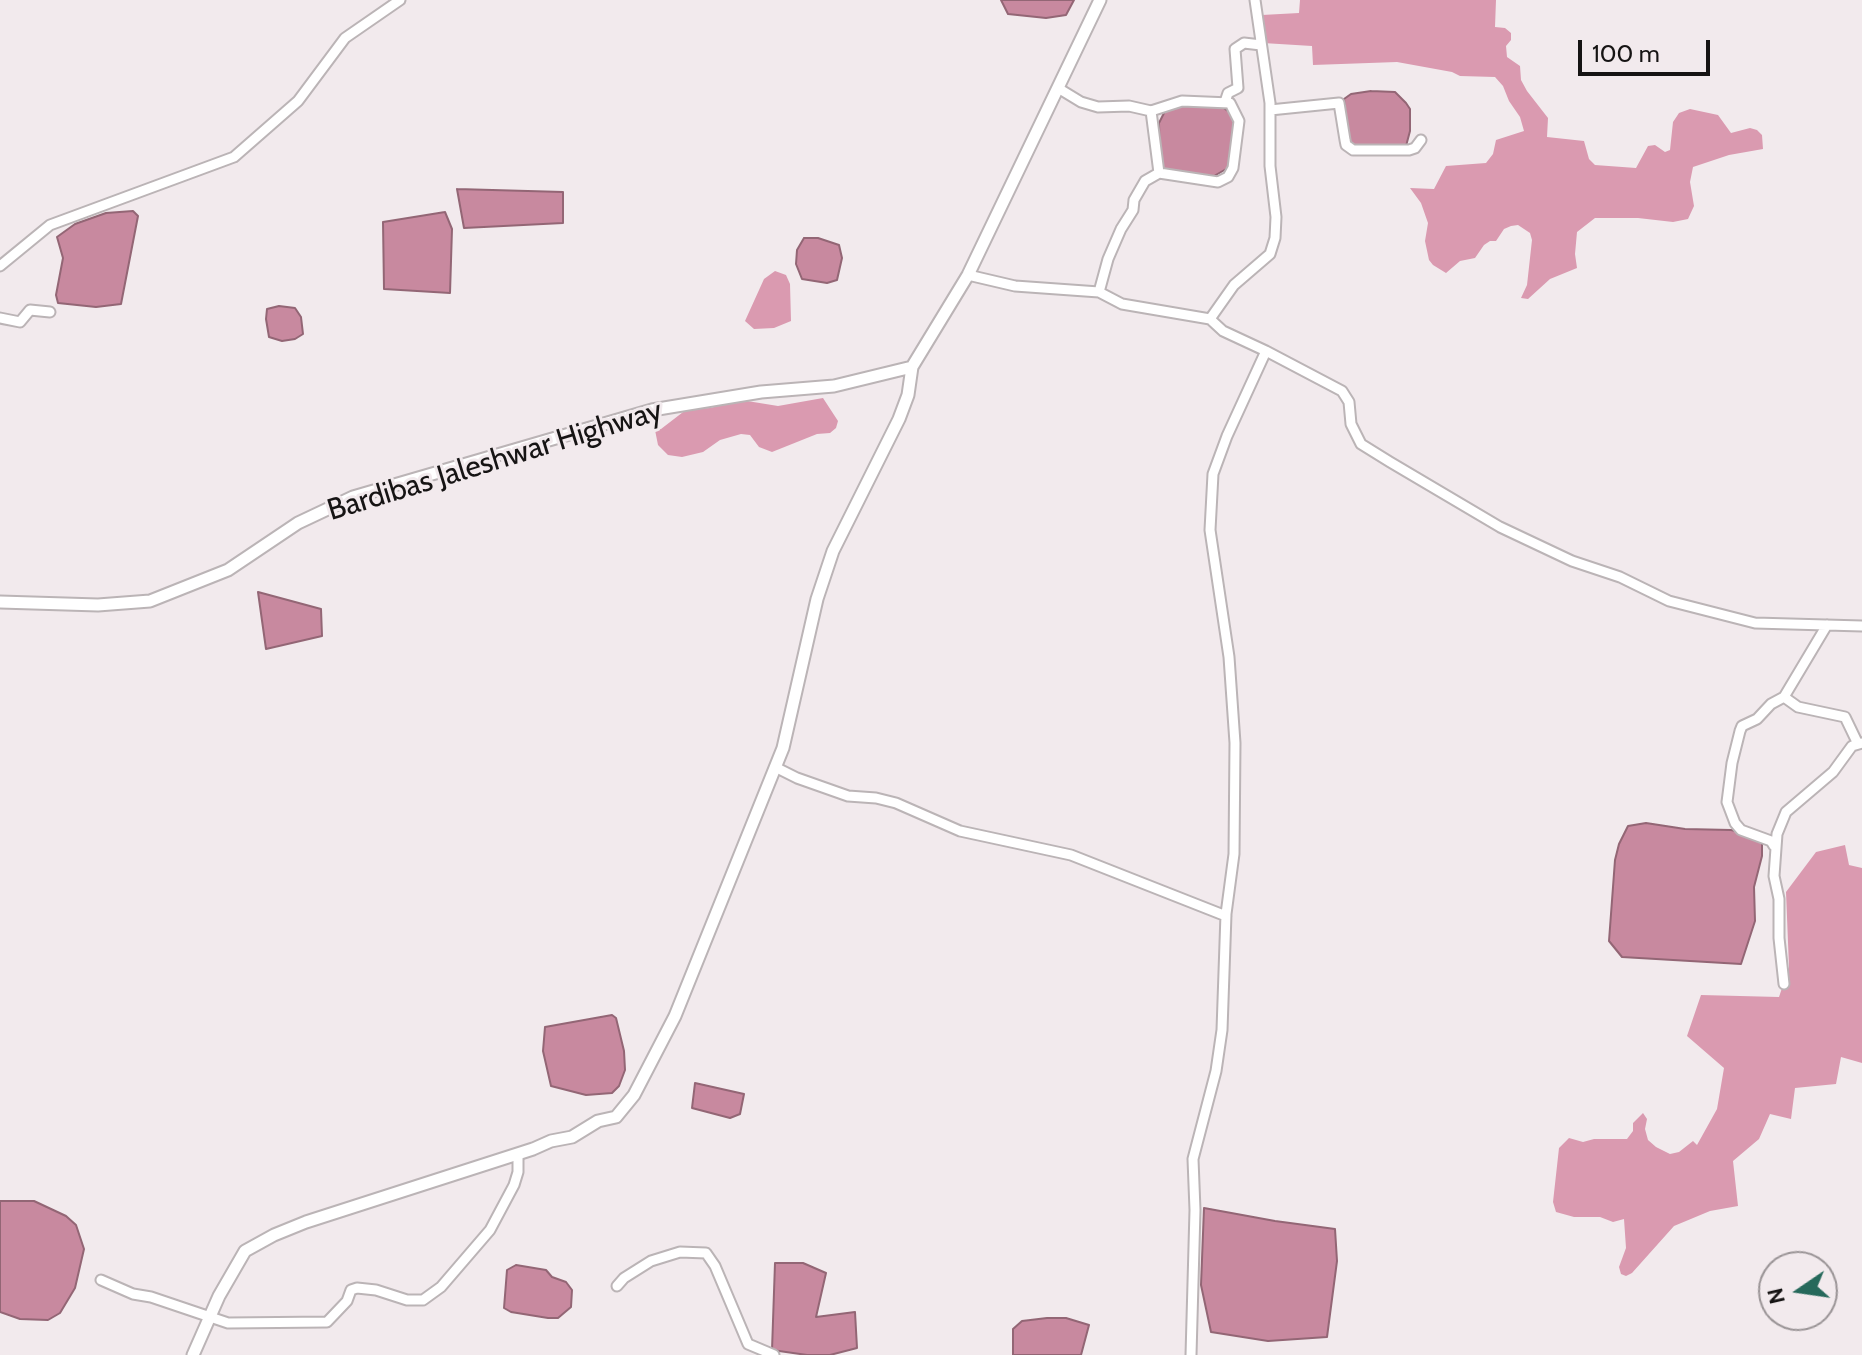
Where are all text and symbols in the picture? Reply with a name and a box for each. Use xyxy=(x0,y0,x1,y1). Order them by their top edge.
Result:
scale bar xyxy=(1582,24,1714,74)
text: 100 m xyxy=(1592,39,1660,68)
street label: Bardibas Jaleshwar Highway xyxy=(323,393,667,529)
north arrow xyxy=(1758,1251,1838,1331)
text: N xyxy=(1761,1285,1791,1307)

